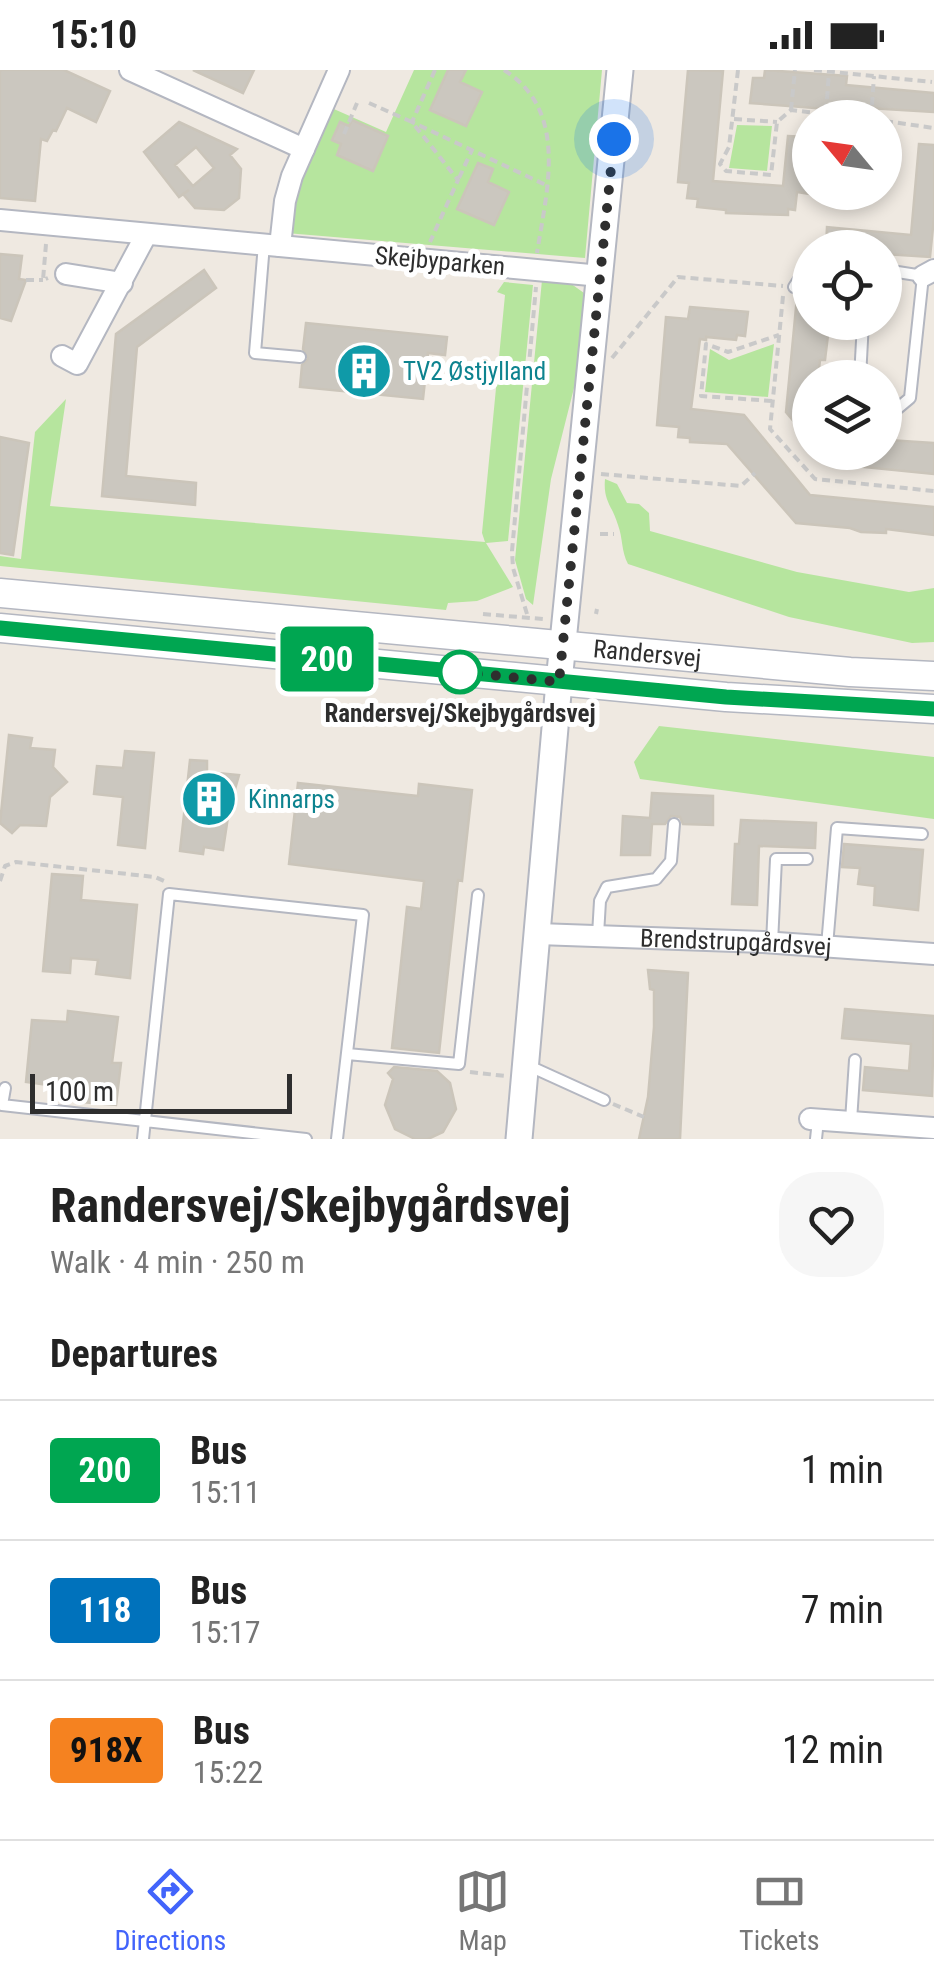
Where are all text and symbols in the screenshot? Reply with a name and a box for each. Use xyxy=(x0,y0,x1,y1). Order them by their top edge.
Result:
text: 15:10 xyxy=(50,13,137,57)
north arrow xyxy=(792,100,902,210)
map controls xyxy=(792,100,902,470)
your location xyxy=(589,114,639,164)
button: locate xyxy=(792,230,902,340)
street label: Skejbyparken xyxy=(374,241,506,281)
building icon: TV2 Østjylland xyxy=(334,341,394,401)
place label: TV2 Østjylland xyxy=(403,357,546,386)
button: layers xyxy=(792,360,902,470)
line badge: 200 xyxy=(270,626,384,692)
street label: Randersvej xyxy=(592,634,703,673)
text: 200 xyxy=(300,639,354,680)
marker: Randersvej/Skejbygårdsvej xyxy=(439,651,481,693)
place label: Randersvej/Skejbygårdsvej xyxy=(324,699,596,728)
building icon: Kinnarps xyxy=(179,769,239,829)
place label: Kinnarps xyxy=(248,785,335,814)
street label: Brendstrupgårdsvej xyxy=(640,923,832,961)
scale bar xyxy=(30,1069,292,1114)
text: 100 m xyxy=(45,1075,114,1108)
button: heart xyxy=(779,1172,884,1277)
text: Randersvej/Skejbygårdsvej xyxy=(50,1177,571,1234)
text: Walk · 4 min · 250 m xyxy=(50,1243,305,1281)
text: Departures xyxy=(50,1332,218,1376)
text: Bus xyxy=(190,1429,247,1473)
text: 1 min xyxy=(801,1448,884,1492)
text: 200 xyxy=(78,1450,132,1491)
text: 15:11 xyxy=(190,1473,261,1511)
text: Bus xyxy=(190,1569,247,1613)
text: 7 min xyxy=(801,1588,884,1632)
text: 118 xyxy=(78,1590,132,1631)
text: 15:17 xyxy=(190,1613,261,1651)
text: Bus xyxy=(193,1709,250,1753)
text: 12 min xyxy=(782,1728,884,1772)
text: 918X xyxy=(70,1730,143,1771)
text: 15:22 xyxy=(193,1753,263,1791)
tab: Directions xyxy=(114,1864,226,1957)
tab: Map xyxy=(455,1864,510,1957)
tab: Tickets xyxy=(739,1864,820,1957)

